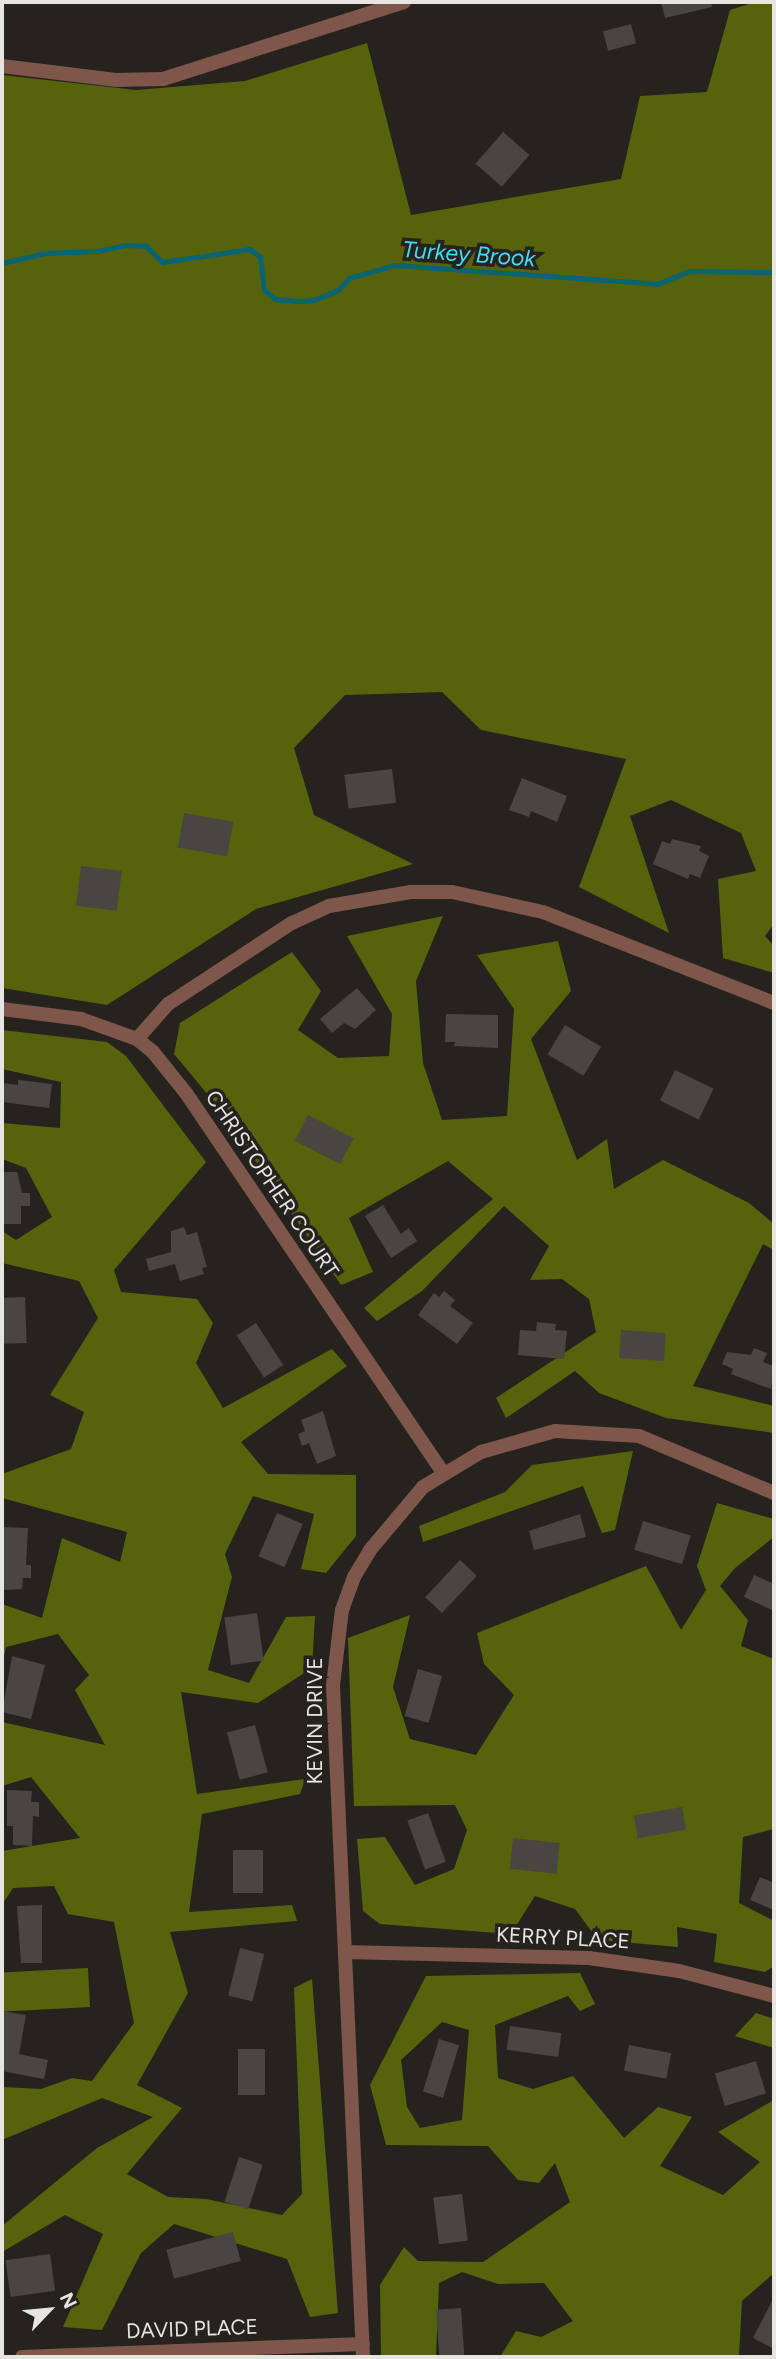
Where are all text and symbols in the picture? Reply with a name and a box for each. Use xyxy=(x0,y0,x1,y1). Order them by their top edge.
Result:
water label: Turkey Brook xyxy=(402,236,536,272)
street label: CHRISTOPHER COURT xyxy=(200,1086,344,1282)
street label: KEVIN DRIVE xyxy=(302,1657,328,1785)
street label: KERRY PLACE xyxy=(496,1922,630,1954)
north arrow xyxy=(14,2275,84,2345)
text: N xyxy=(55,2289,82,2312)
street label: DAVID PLACE xyxy=(126,2314,258,2344)

